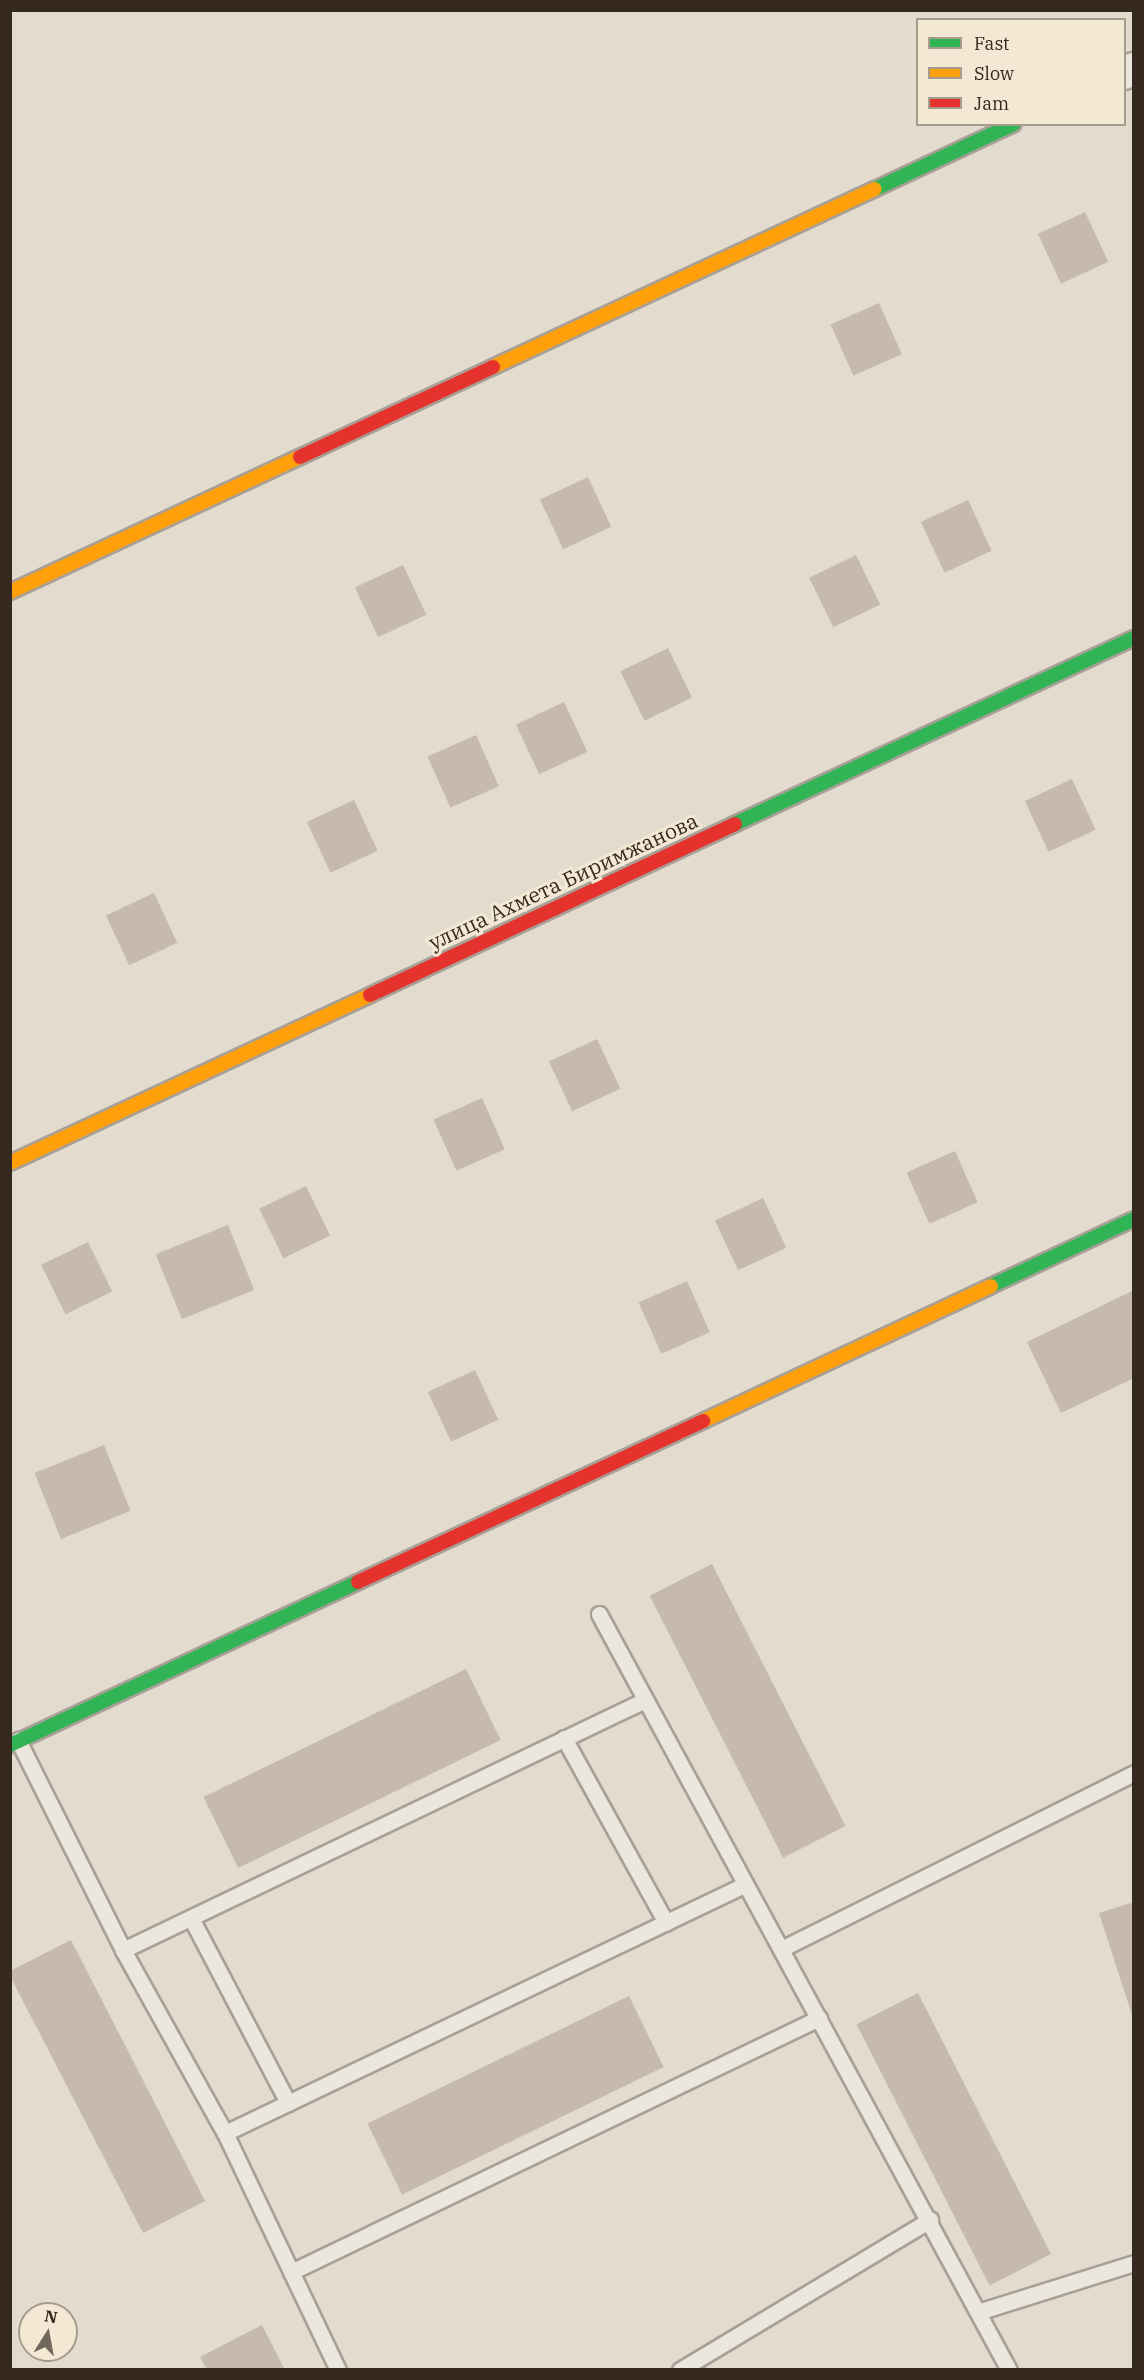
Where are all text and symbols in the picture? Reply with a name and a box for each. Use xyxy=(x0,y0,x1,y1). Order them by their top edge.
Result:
legend xyxy=(916,18,1126,126)
text: Fast xyxy=(974,32,1009,55)
text: Slow xyxy=(974,62,1014,85)
text: Jam xyxy=(974,92,1009,115)
street label: улица Ахмета Биримжанова xyxy=(424,807,702,955)
north arrow xyxy=(18,2302,78,2362)
text: N xyxy=(43,2305,59,2327)

